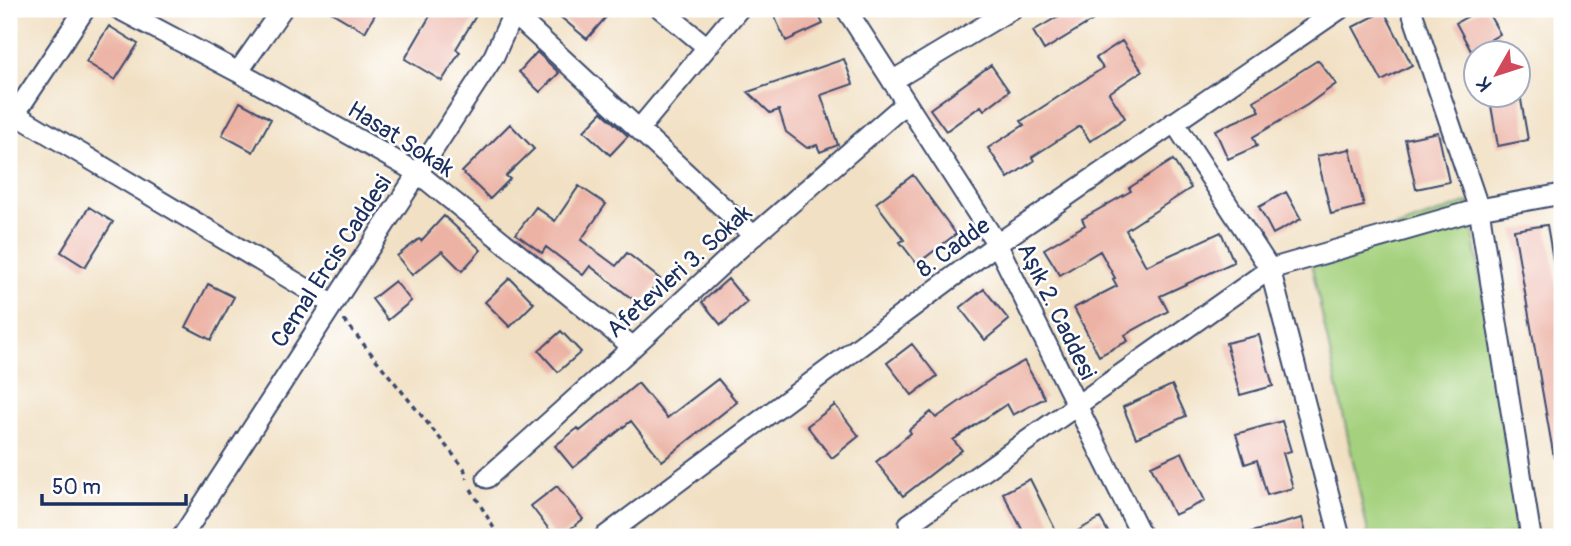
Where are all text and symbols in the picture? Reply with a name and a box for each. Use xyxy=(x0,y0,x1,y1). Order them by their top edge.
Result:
north arrow xyxy=(1462,38,1532,108)
text: K xyxy=(1471,72,1498,96)
street label: Hasat Sokak xyxy=(342,95,460,184)
street label: Cemal Ercis Caddesi xyxy=(265,170,398,353)
street label: Afetevleri 3. Sokak xyxy=(601,199,758,344)
street label: 8. Cadde xyxy=(911,211,996,284)
street label: Aşık 2. Caddesi xyxy=(1011,238,1102,384)
scale bar xyxy=(42,462,186,506)
text: 50 m xyxy=(52,474,101,501)

